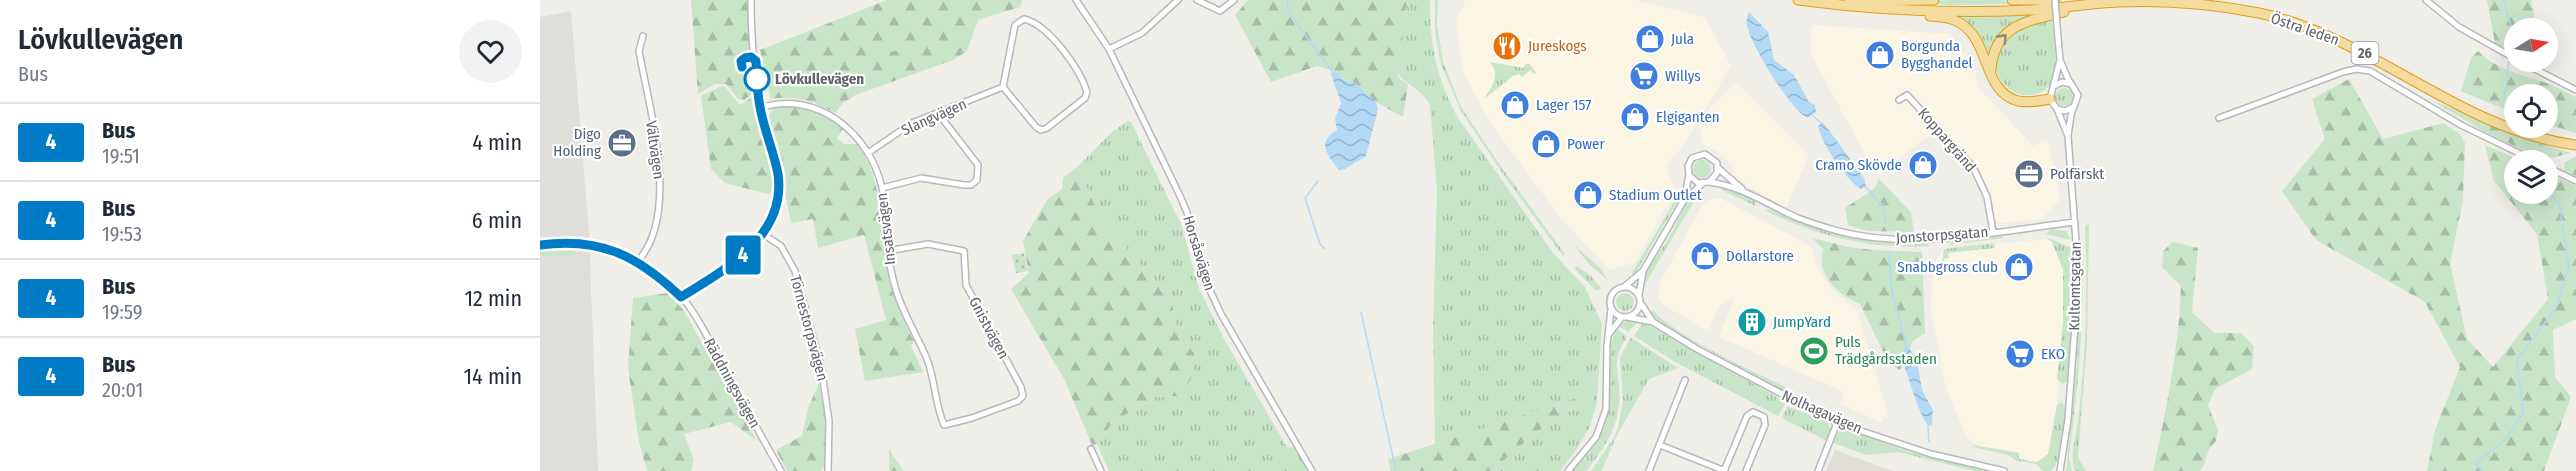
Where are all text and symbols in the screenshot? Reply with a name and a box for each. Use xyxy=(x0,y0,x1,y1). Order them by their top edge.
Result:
street label: Östra leden xyxy=(2268,9,2342,49)
north arrow xyxy=(2504,18,2558,72)
map controls xyxy=(2504,18,2558,204)
button: heart xyxy=(459,20,522,83)
text: Lövkullevägen xyxy=(18,23,183,56)
shop icon: Jula xyxy=(1634,23,1666,55)
restaurant icon: Jureskogs xyxy=(1491,30,1523,62)
place label: Jula xyxy=(1671,30,1694,48)
one-way arrow xyxy=(1996,35,2007,45)
place label: Jureskogs xyxy=(1528,37,1587,55)
place label: Borgunda Bygghandel xyxy=(1901,37,1973,72)
shop icon: Borgunda Bygghandel xyxy=(1864,39,1896,71)
road number: 26 xyxy=(2352,42,2378,64)
supermarket icon: Willys xyxy=(1628,60,1660,92)
text: Bus xyxy=(18,62,48,86)
marker: Lövkullevägen xyxy=(744,66,770,92)
place label: Willys xyxy=(1665,67,1701,85)
place label: Lövkullevägen xyxy=(775,70,864,88)
button: locate xyxy=(2504,84,2558,138)
shop icon: Lager 157 xyxy=(1499,89,1531,121)
street label: Slangvägen xyxy=(899,95,969,139)
place label: Lager 157 xyxy=(1536,96,1591,114)
shop icon: Elgiganten xyxy=(1619,101,1651,133)
street label: Koppargränd xyxy=(1914,104,1980,176)
place label: Elgiganten xyxy=(1656,108,1720,126)
text: Bus xyxy=(102,117,135,144)
street label: Vältvägen xyxy=(642,120,668,180)
place label: Digo Holding xyxy=(553,125,601,160)
office icon: Digo Holding xyxy=(606,127,638,159)
shop icon: Power xyxy=(1530,128,1562,160)
text: 4 xyxy=(46,129,56,155)
text: 4 min xyxy=(472,129,522,156)
place label: Power xyxy=(1567,135,1606,153)
text: 19:51 xyxy=(102,144,140,168)
shop icon: Cramo Skövde xyxy=(1907,149,1939,181)
button: layers xyxy=(2504,150,2558,204)
place label: Cramo Skövde xyxy=(1815,156,1902,174)
office icon: Polfärskt xyxy=(2013,158,2045,190)
place label: Polfärskt xyxy=(2050,165,2104,183)
shop icon: Stadium Outlet xyxy=(1572,179,1604,211)
place label: Stadium Outlet xyxy=(1609,186,1702,204)
street label: Insatsvägen xyxy=(873,192,899,266)
text: Bus xyxy=(102,195,135,222)
text: 4 xyxy=(46,207,56,233)
text: 6 min xyxy=(472,207,522,234)
street label: Horsåsvägen xyxy=(1179,213,1219,293)
text: 19:53 xyxy=(102,222,142,246)
street label: Jonstorpsgatan xyxy=(1895,223,1989,247)
line badge: 4 xyxy=(724,236,762,274)
shop icon: Dollarstore xyxy=(1689,240,1721,272)
street label: Kultomtsgatan xyxy=(2065,241,2085,331)
text: 4 xyxy=(738,242,748,268)
place label: Dollarstore xyxy=(1726,247,1794,265)
shop icon: Snabbgross club xyxy=(2003,251,2035,283)
place label: Snabbgross club xyxy=(1897,258,1998,276)
text: Bus xyxy=(102,273,135,300)
street label: Törnestorpsvägen xyxy=(786,273,832,383)
text: 4 xyxy=(46,285,56,311)
text: 12 min xyxy=(464,285,522,312)
street label: Gnistvägen xyxy=(965,294,1013,362)
text: 19:59 xyxy=(102,300,142,324)
building icon: JumpYard xyxy=(1736,306,1768,338)
place label: JumpYard xyxy=(1773,313,1831,331)
place label: Puls Trädgårdsstaden xyxy=(1835,333,1937,368)
street label: Räddningsvägen xyxy=(700,335,764,431)
sports icon: Puls Trädgårdsstaden xyxy=(1798,335,1830,367)
supermarket icon: EKO xyxy=(2004,338,2036,370)
place label: EKO xyxy=(2041,345,2065,363)
text: Bus xyxy=(102,351,135,378)
text: 4 xyxy=(46,363,56,389)
text: 14 min xyxy=(464,363,522,390)
text: 20:01 xyxy=(102,378,143,402)
street label: Nolhagavägen xyxy=(1779,386,1865,438)

